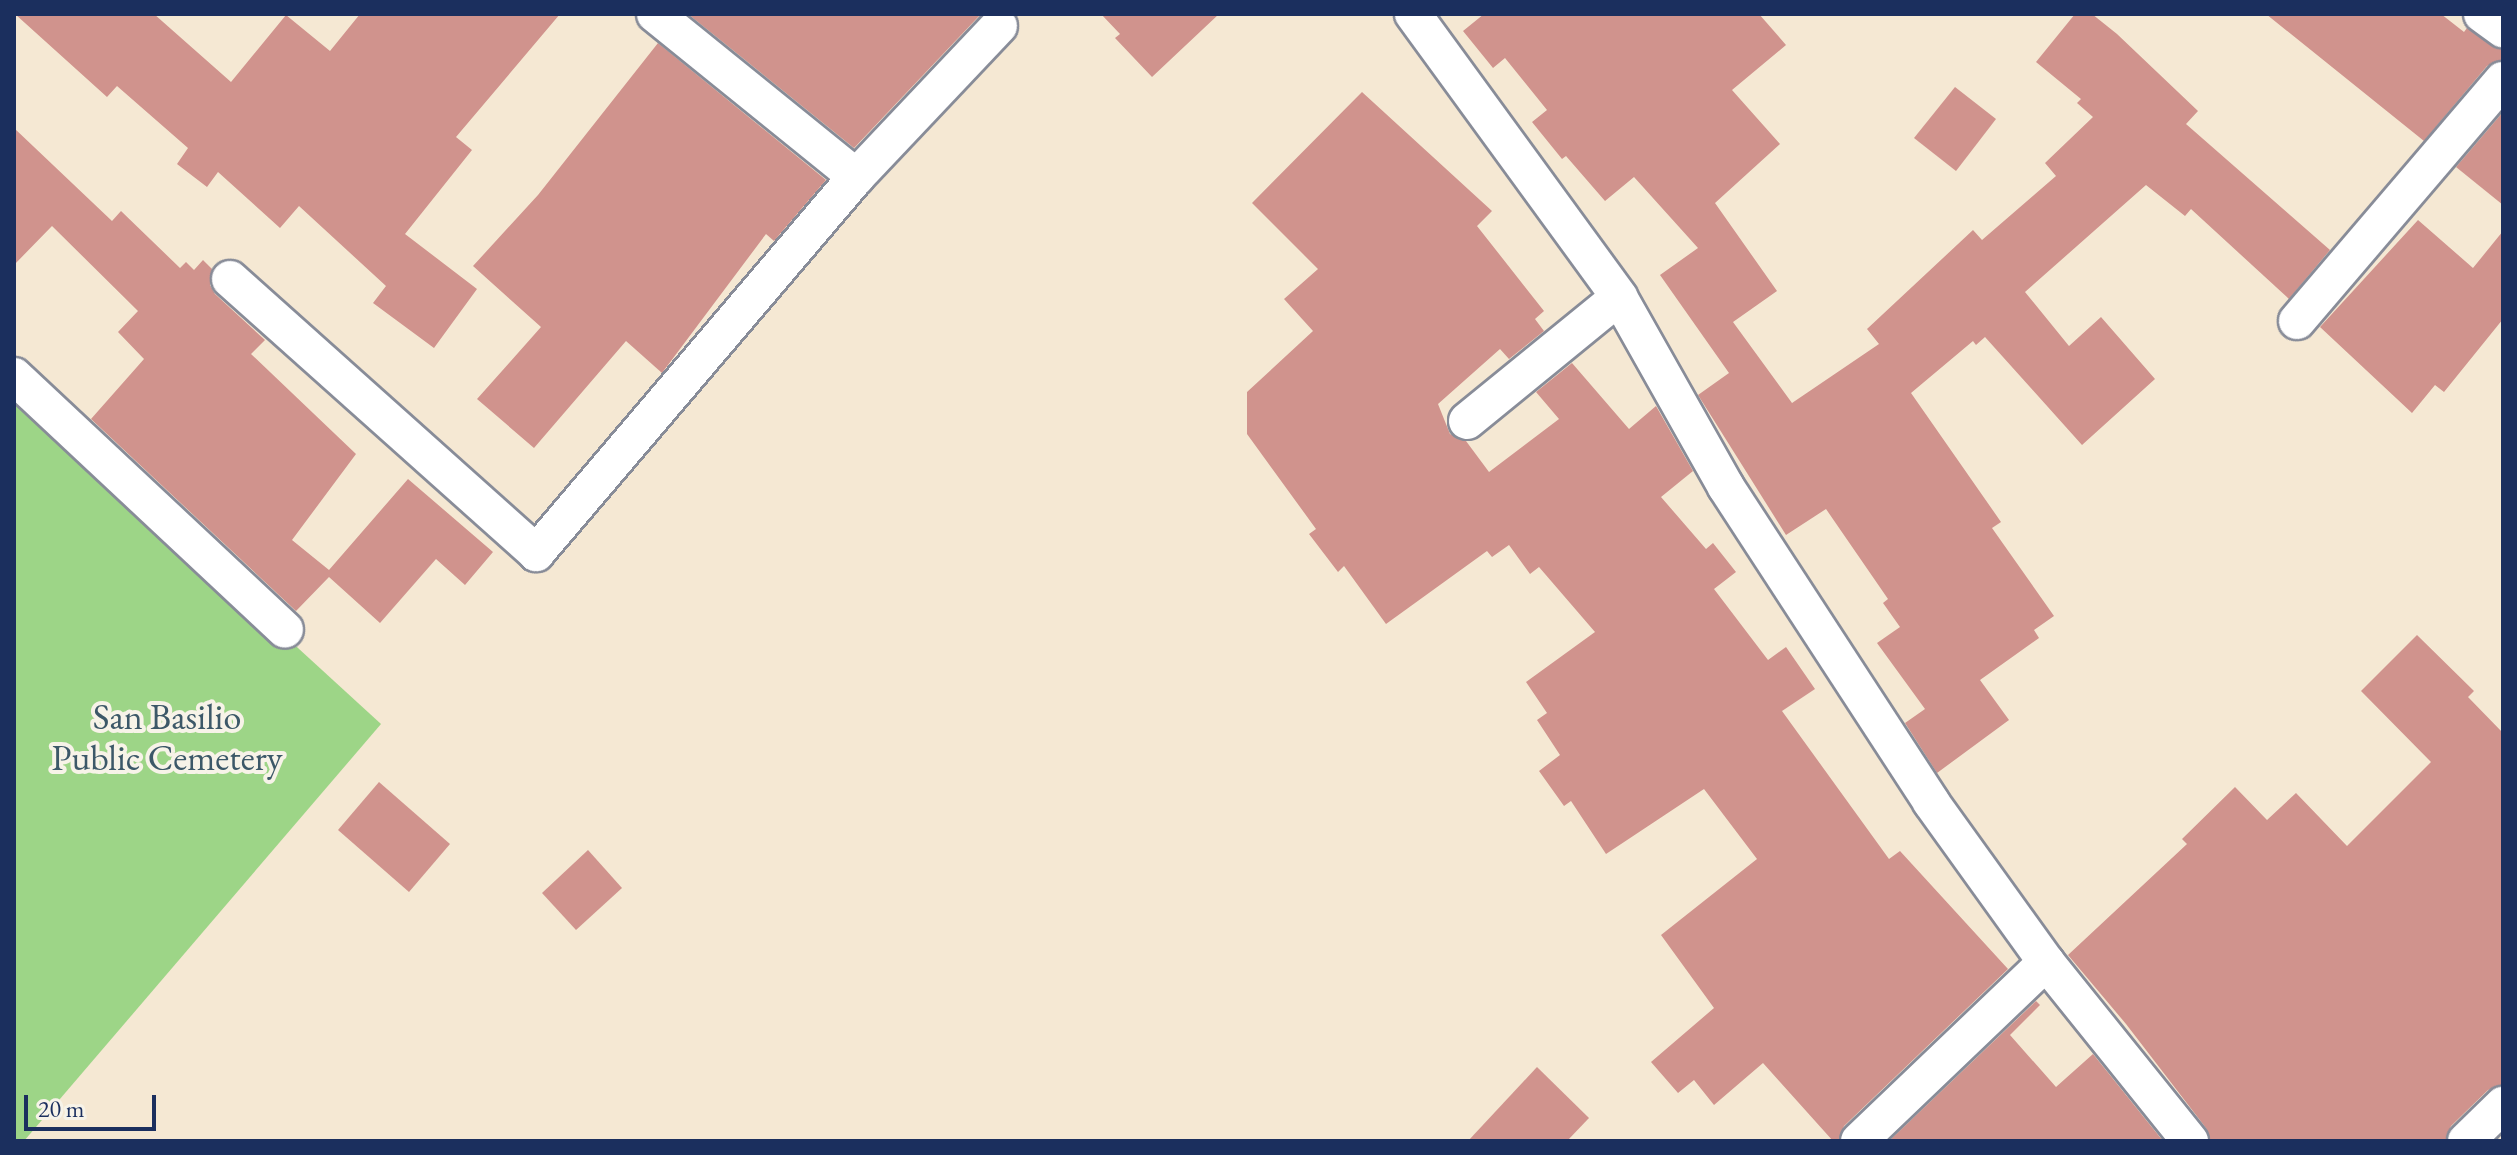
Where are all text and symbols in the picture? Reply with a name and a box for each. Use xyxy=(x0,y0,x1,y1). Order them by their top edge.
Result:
park label: San Basilio Public Cemetery xyxy=(52,694,282,779)
scale bar xyxy=(28,1079,160,1129)
text: 20 m xyxy=(38,1093,85,1124)

